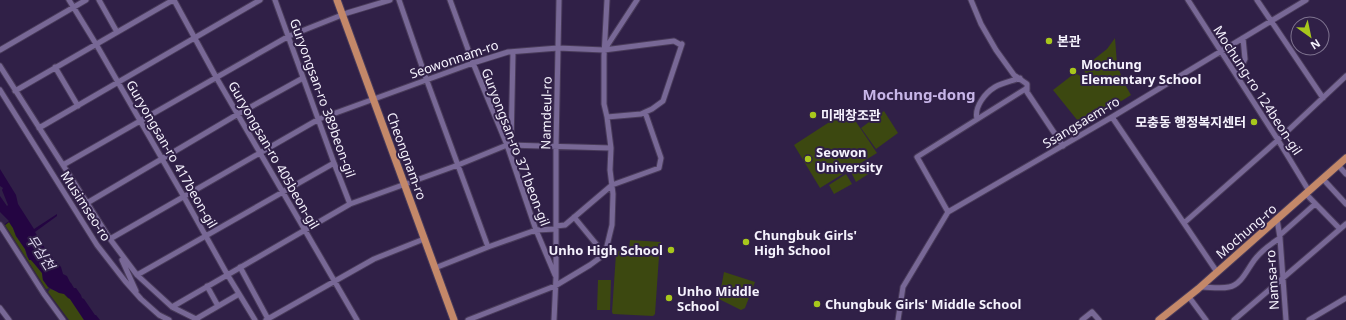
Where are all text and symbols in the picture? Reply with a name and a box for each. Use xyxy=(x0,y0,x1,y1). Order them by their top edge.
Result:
street label: Guryongsan-ro 389beon-gil xyxy=(286,16,360,180)
north arrow xyxy=(1290,16,1330,56)
street label: Mochung-ro 124beon-gil xyxy=(1209,22,1307,158)
place label: 본관 xyxy=(1057,32,1081,50)
street label: Seowonnam-ro xyxy=(407,35,501,83)
marker: 본관 xyxy=(1044,36,1054,46)
text: N xyxy=(1308,36,1324,54)
place label: Mochung Elementary School xyxy=(1081,55,1201,88)
street label: Guryongsan-ro 371beon-gil xyxy=(478,65,554,229)
marker: Mochung Elementary School xyxy=(1068,66,1078,76)
street label: Namdeul-ro xyxy=(536,76,556,150)
street label: Guryongsan-ro 417beon-gil xyxy=(122,77,222,231)
street label: Guryongsan-ro 405beon-gil xyxy=(224,78,324,232)
district label: Mochung-dong xyxy=(863,84,975,104)
street label: Ssangsaem-ro xyxy=(1039,92,1123,152)
place label: 미래창조관 xyxy=(821,106,881,124)
street label: Cheongnam-ro xyxy=(383,110,431,202)
marker: 미래창조관 xyxy=(808,110,818,120)
place label: 모충동 행정복지센터 xyxy=(1135,113,1246,131)
marker: 모충동 행정복지센터 xyxy=(1249,117,1259,127)
place label: Seowon University xyxy=(816,143,883,176)
marker: Seowon University xyxy=(803,154,813,164)
street label: Musimseo-ro xyxy=(57,167,115,245)
street label: Mochung-ro xyxy=(1212,199,1280,262)
place label: Chungbuk Girls' High School xyxy=(754,226,857,259)
water label: 무심천 xyxy=(23,231,60,274)
marker: Chungbuk Girls' High School xyxy=(741,237,751,247)
place label: Unho High School xyxy=(548,241,663,259)
marker: Unho High School xyxy=(666,245,676,255)
street label: Namsa-ro xyxy=(1261,249,1283,311)
place label: Unho Middle School xyxy=(677,282,760,315)
marker: Unho Middle School xyxy=(664,293,674,303)
place label: Chungbuk Girls' Middle School xyxy=(825,295,1021,313)
marker: Chungbuk Girls' Middle School xyxy=(812,299,822,309)

